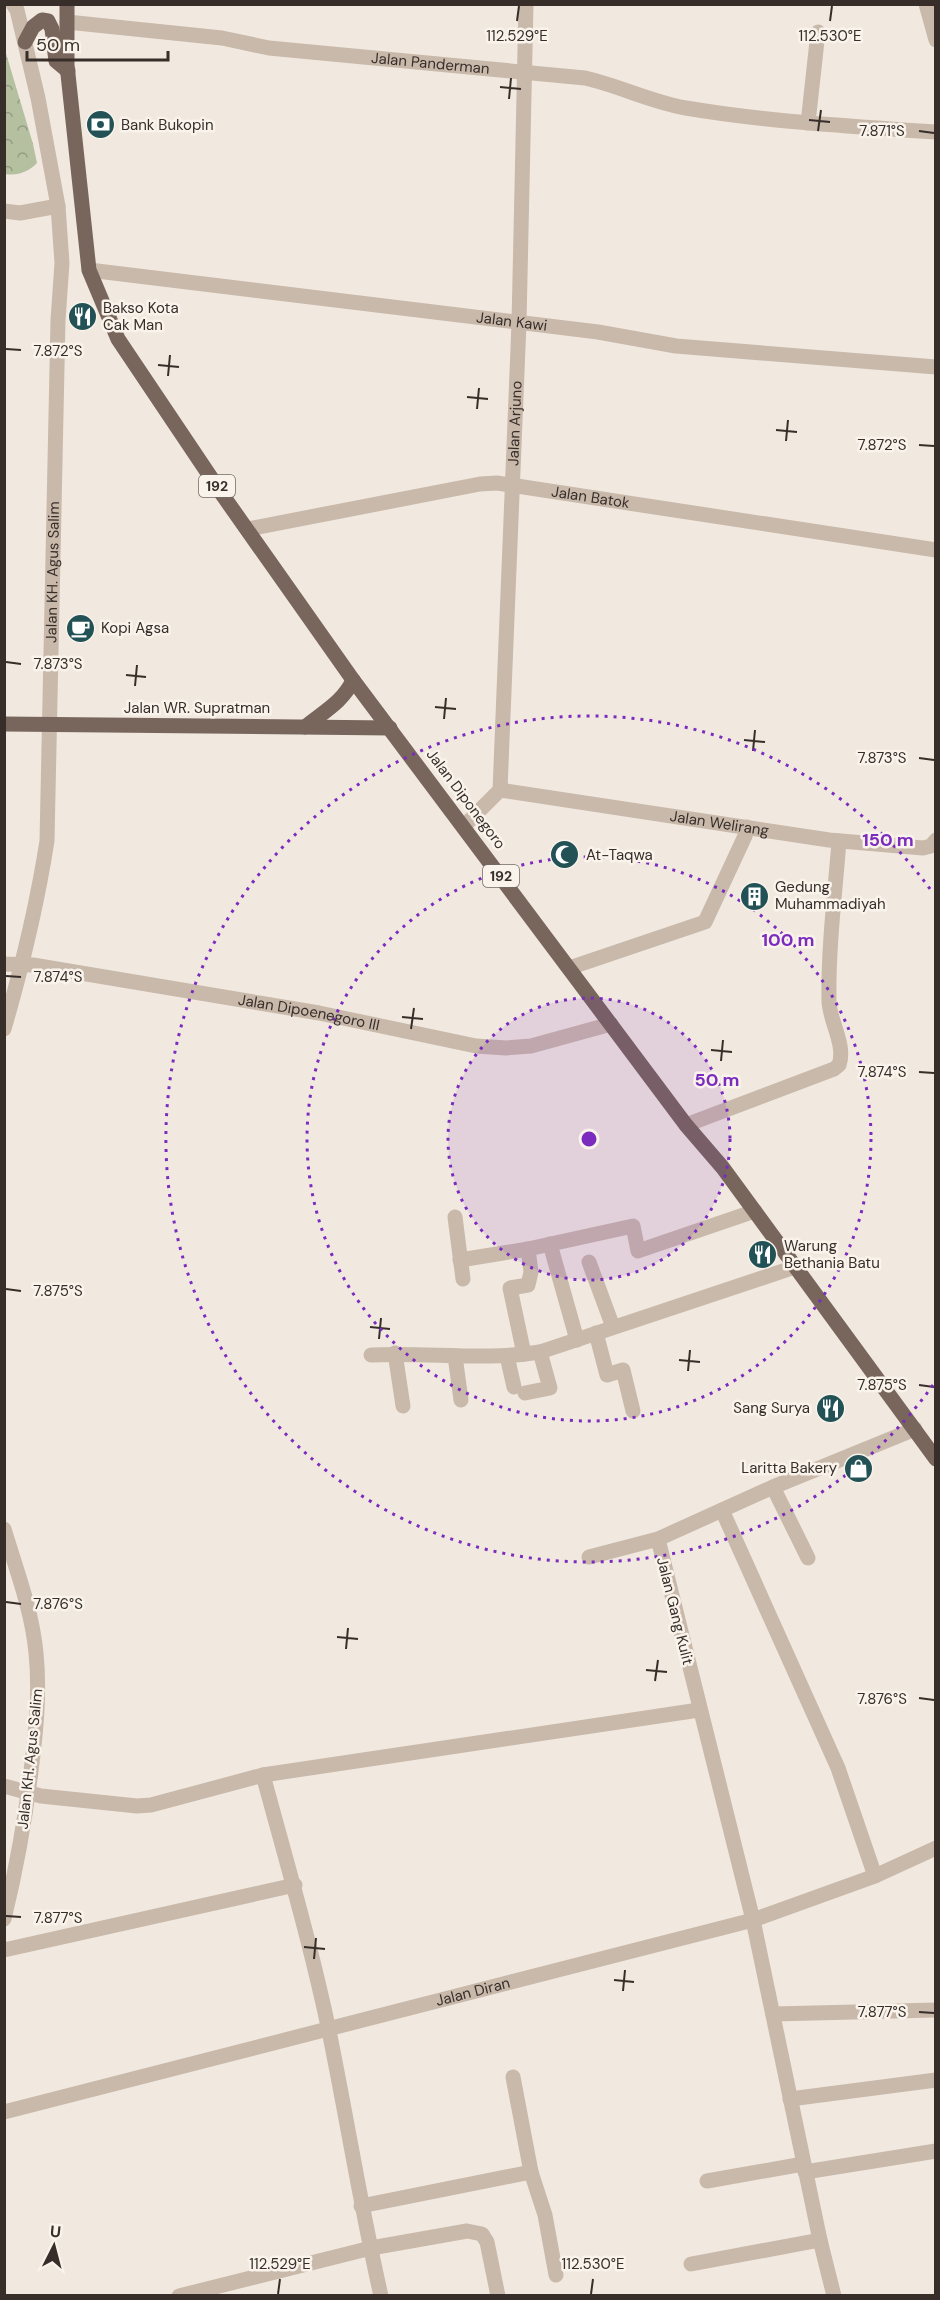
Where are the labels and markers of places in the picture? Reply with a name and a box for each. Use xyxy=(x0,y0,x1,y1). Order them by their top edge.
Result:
bank icon: Bank Bukopin xyxy=(84,109,116,141)
place label: Bank Bukopin xyxy=(121,115,214,135)
place label: Bakso Kota Cak Man xyxy=(103,298,179,335)
restaurant icon: Bakso Kota Cak Man xyxy=(66,301,98,333)
cafe icon: Kopi Agsa xyxy=(64,612,96,644)
place label: Kopi Agsa xyxy=(101,618,169,638)
mosque icon: At-Taqwa xyxy=(549,839,581,871)
place label: At-Taqwa xyxy=(586,845,653,865)
place label: Gedung Muhammadiyah xyxy=(775,877,886,914)
building icon: Gedung Muhammadiyah xyxy=(738,880,770,912)
centre of rings xyxy=(579,1129,599,1149)
place label: Warung Bethania Batu xyxy=(784,1236,880,1273)
restaurant icon: Warung Bethania Batu xyxy=(747,1239,779,1271)
restaurant icon: Sang Surya xyxy=(815,1392,847,1424)
place label: Sang Surya xyxy=(733,1398,810,1418)
shop icon: Laritta Bakery xyxy=(842,1452,874,1484)
place label: Laritta Bakery xyxy=(741,1458,838,1478)

